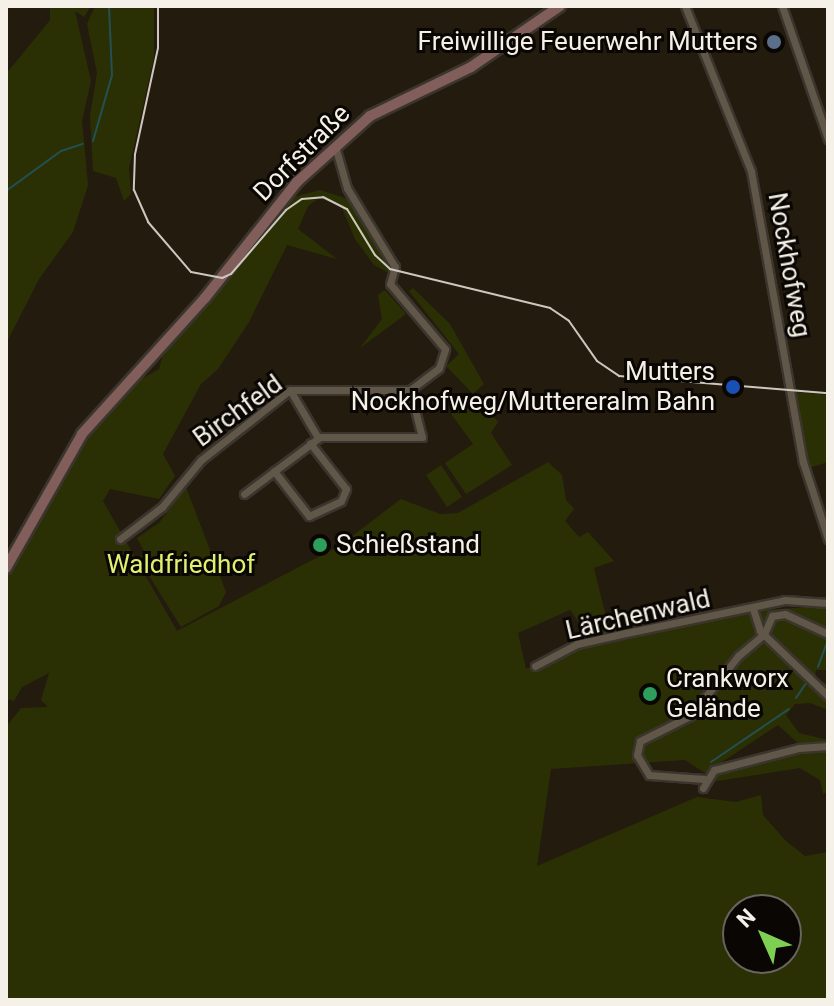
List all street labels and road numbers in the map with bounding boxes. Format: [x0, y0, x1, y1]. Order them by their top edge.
street label: Dorfstraße [247, 98, 357, 208]
street label: Nockhofweg [761, 190, 817, 340]
street label: Birchfeld [187, 368, 289, 454]
street label: Lärchenwald [563, 583, 713, 647]

